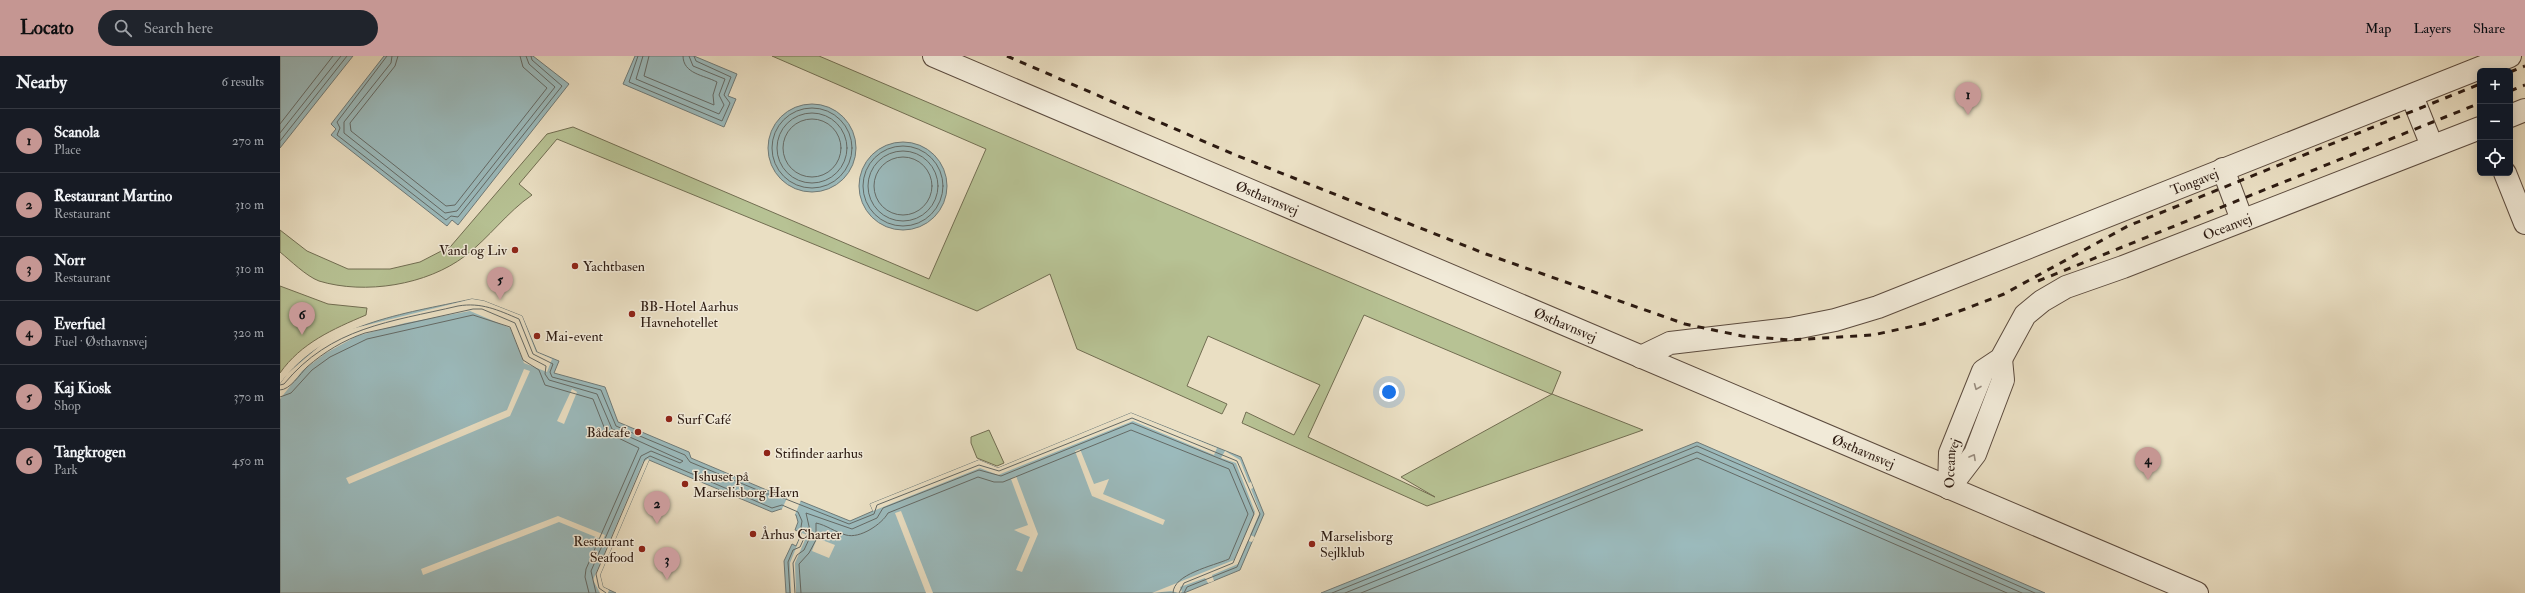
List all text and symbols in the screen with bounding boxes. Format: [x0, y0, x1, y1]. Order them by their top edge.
search box [98, 10, 378, 46]
text: Locato [20, 16, 74, 40]
icon: search [112, 17, 134, 39]
text: Search here [144, 19, 213, 38]
text: Map [2365, 20, 2391, 37]
text: Layers [2413, 20, 2451, 37]
text: Share [2473, 20, 2505, 37]
map controls [2477, 68, 2513, 176]
button: + [2477, 68, 2513, 104]
text: Nearby [16, 72, 67, 93]
text: 6 results [221, 74, 264, 90]
pin: 1 [1955, 82, 1981, 115]
button: − [2477, 104, 2513, 140]
text: Scanola [54, 123, 99, 142]
text: 1 [27, 133, 31, 149]
text: 270 m [232, 133, 264, 149]
button: locate [2477, 140, 2513, 176]
text: Place [54, 142, 81, 158]
street label: Tongavej [2168, 165, 2221, 199]
street label: Østhavnsvej [1233, 177, 1301, 219]
text: Restaurant Martino [54, 187, 172, 206]
text: 2 [26, 197, 32, 213]
text: 310 m [235, 197, 264, 213]
text: Restaurant [54, 206, 110, 222]
street label: Oceanvej [2200, 210, 2254, 244]
place label: Vand og Liv [439, 242, 508, 259]
marker: Vand og Liv [510, 245, 520, 255]
text: Norr [54, 251, 85, 270]
place label: Yachtbasen [583, 258, 645, 275]
text: 3 [27, 261, 32, 277]
text: 310 m [235, 261, 264, 277]
marker: Yachtbasen [570, 261, 580, 271]
pin: 5 [487, 267, 513, 300]
text: Restaurant [54, 270, 110, 286]
place label: BB-Hotel Aarhus Havnehotellet [640, 298, 738, 331]
pin: 6 [289, 302, 315, 335]
street label: Østhavnsvej [1531, 304, 1599, 346]
marker: BB-Hotel Aarhus Havnehotellet [627, 309, 637, 319]
text: Everfuel [54, 315, 105, 334]
text: 4 [25, 325, 33, 341]
text: 320 m [233, 325, 264, 341]
place label: Mai-event [545, 328, 604, 345]
marker: Mai-event [532, 331, 542, 341]
text: Fuel · Østhavnsvej [54, 334, 147, 350]
text: Kaj Kiosk [54, 379, 111, 398]
your location [1379, 382, 1399, 402]
one-way arrow [1973, 384, 1981, 391]
text: 5 [26, 389, 32, 405]
text: 370 m [234, 389, 264, 405]
text: Shop [54, 398, 81, 414]
place label: Surf Café [677, 411, 731, 428]
marker: Surf Café [664, 414, 674, 424]
place label: Bådcafe [586, 424, 630, 441]
marker: Bådcafe [633, 427, 643, 437]
street label: Østhavnsvej [1829, 431, 1897, 473]
street label: Oceanvej [1941, 436, 1964, 489]
text: Tangkrogen [54, 443, 126, 462]
place label: Stifinder aarhus [775, 445, 863, 462]
pin: 4 [2135, 447, 2161, 480]
marker: Stifinder aarhus [762, 448, 772, 458]
text: 6 [26, 453, 32, 469]
text: 450 m [232, 453, 264, 469]
one-way arrow [1968, 454, 1976, 461]
text: Park [54, 462, 78, 478]
place label: Ishuset på Marselisborg Havn [693, 468, 799, 501]
marker: Ishuset på Marselisborg Havn [680, 479, 690, 489]
pin: 2 [644, 491, 670, 524]
place label: Århus Charter [760, 526, 842, 543]
place label: Marselisborg Sejlklub [1320, 528, 1394, 561]
marker: Århus Charter [748, 529, 758, 539]
place label: Restaurant Seafood [573, 533, 634, 566]
marker: Marselisborg Sejlklub [1307, 539, 1317, 549]
marker: Restaurant Seafood [637, 544, 647, 554]
pin: 3 [654, 547, 680, 580]

